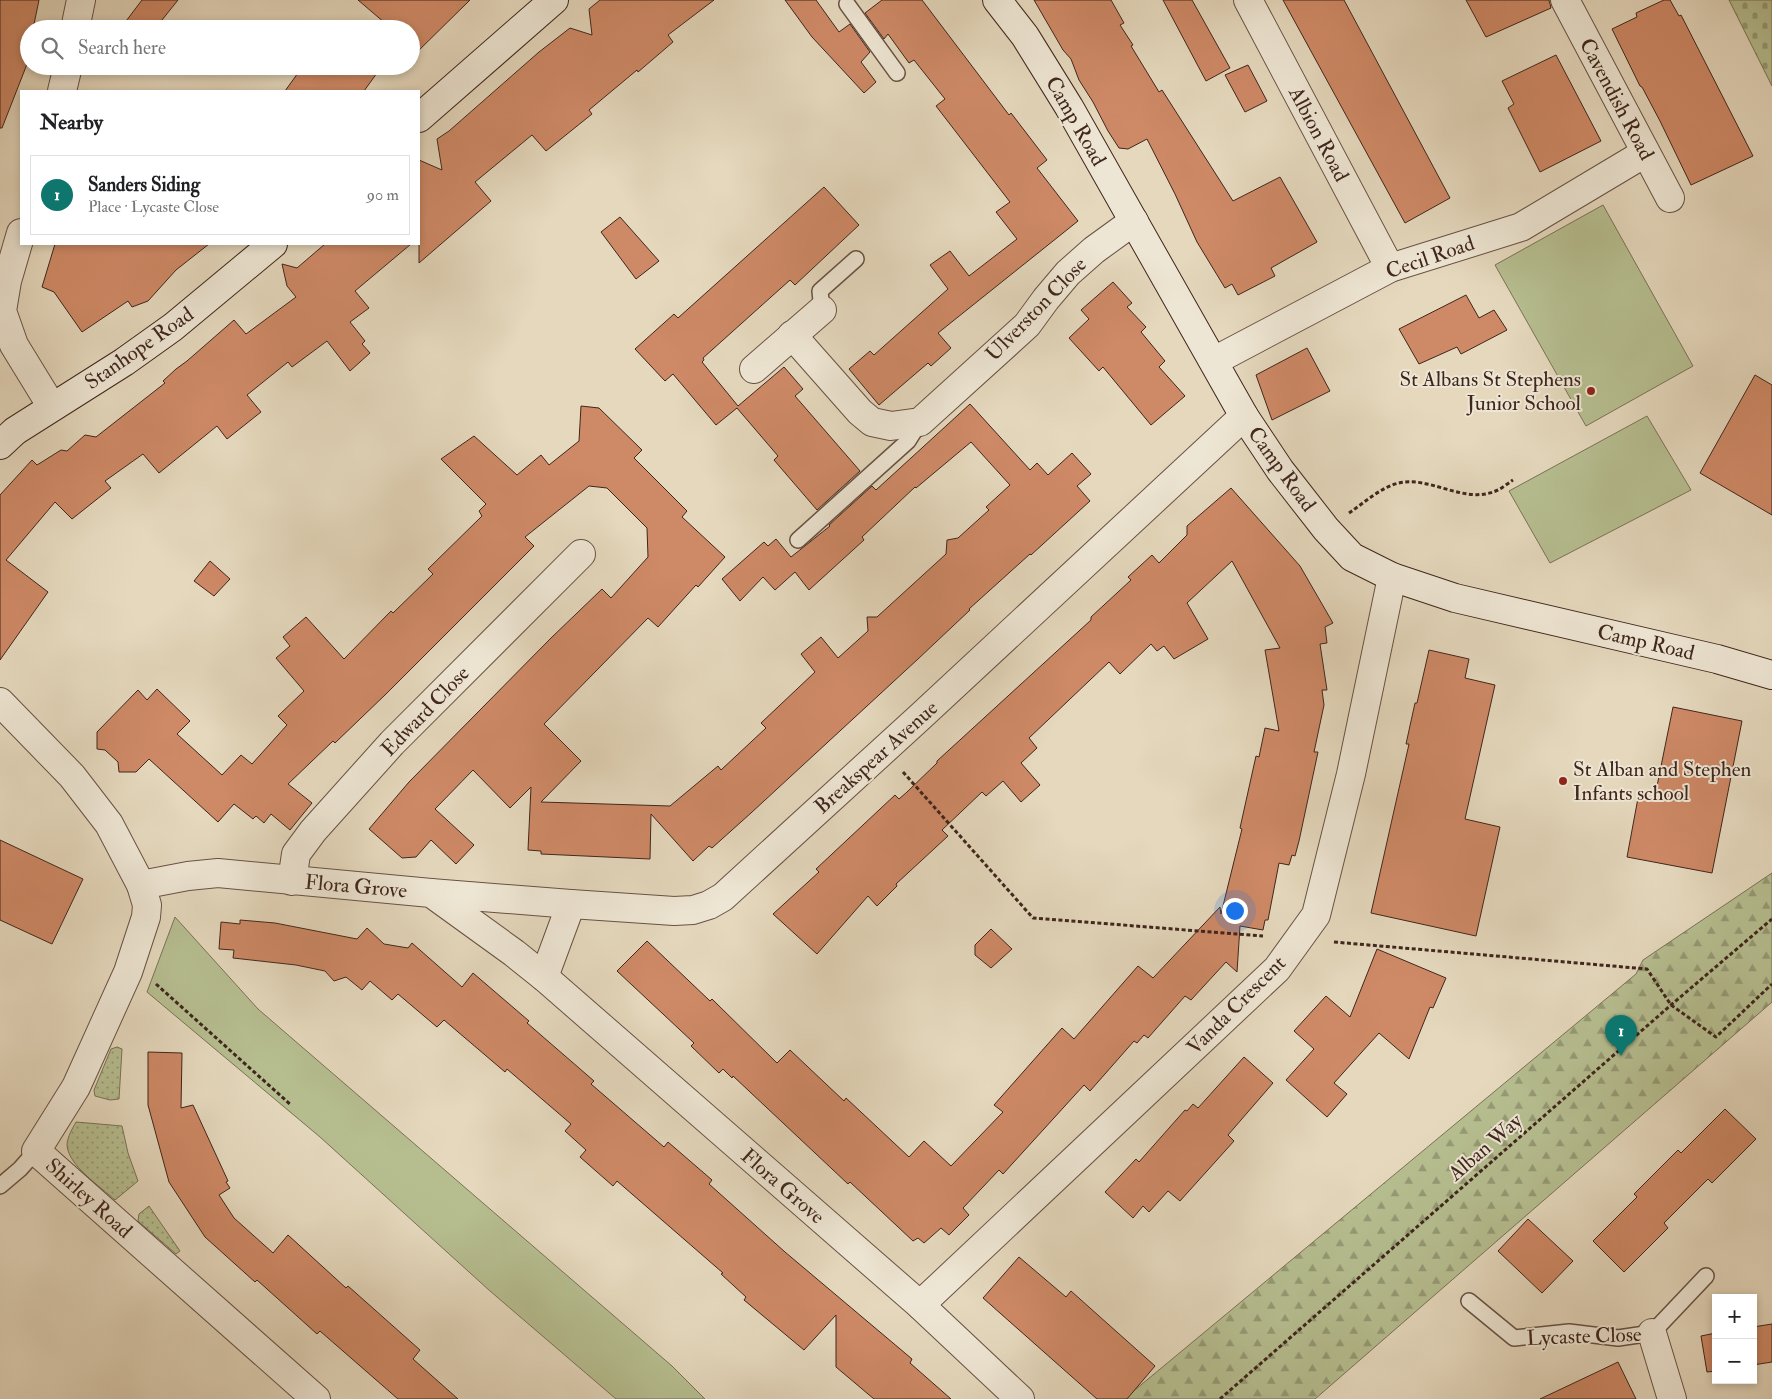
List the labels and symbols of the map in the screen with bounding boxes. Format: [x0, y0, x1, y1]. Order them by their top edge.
street label: Cavendish Road [1573, 34, 1660, 165]
street label: Camp Road [1039, 72, 1112, 171]
street label: Albion Road [1282, 81, 1355, 187]
street label: Cecil Road [1382, 230, 1479, 285]
street label: Ulverston Close [980, 251, 1093, 367]
street label: Stanhope Road [80, 301, 199, 396]
place label: St Albans St Stephens Junior School [1400, 366, 1582, 417]
marker: St Albans St Stephens Junior School [1585, 385, 1597, 397]
street label: Camp Road [1242, 421, 1322, 518]
street label: Camp Road [1595, 618, 1698, 667]
street label: Edward Close [375, 660, 476, 762]
street label: Breakspear Avenue [809, 695, 944, 820]
place label: St Alban and Stephen Infants school [1573, 756, 1751, 807]
marker: St Alban and Stephen Infants school [1557, 775, 1569, 787]
street label: Flora Grove [304, 869, 408, 904]
your location [1222, 898, 1248, 924]
street label: Vanda Crescent [1181, 950, 1292, 1061]
pin: 1 [1605, 1015, 1637, 1056]
street label: Alban Way [1442, 1107, 1529, 1188]
street label: Flora Grove [735, 1143, 830, 1230]
street label: Shirley Road [40, 1152, 138, 1245]
street label: Lycaste Close [1526, 1321, 1642, 1352]

